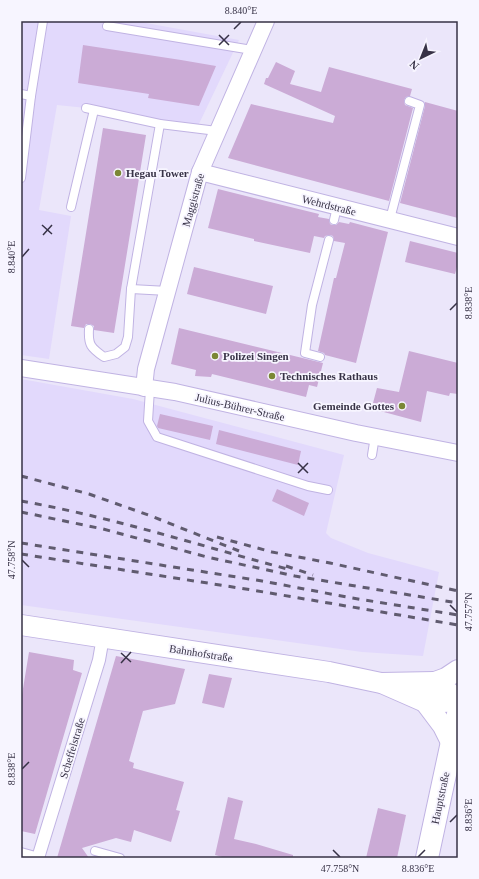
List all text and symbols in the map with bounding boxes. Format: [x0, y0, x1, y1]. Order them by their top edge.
text: 8.840°E [225, 5, 257, 16]
north arrow [401, 38, 441, 78]
text: N [407, 58, 421, 72]
place label: Hegau Tower [126, 167, 189, 179]
marker: Hegau Tower [113, 168, 123, 178]
street label: Maggistraße [180, 172, 206, 228]
street label: Wehrdstraße [301, 192, 357, 218]
text: 8.840°E [6, 241, 17, 273]
text: 8.838°E [463, 287, 474, 319]
place label: Polizei Singen [223, 350, 289, 362]
marker: Polizei Singen [210, 351, 220, 361]
place label: Technisches Rathaus [280, 370, 378, 382]
marker: Technisches Rathaus [267, 371, 277, 381]
street label: Julius-Bührer-Straße [194, 391, 286, 423]
place label: Gemeinde Gottes [313, 400, 395, 412]
marker: Gemeinde Gottes [397, 401, 407, 411]
text: 47.758°N [6, 541, 17, 579]
text: 47.757°N [463, 593, 474, 631]
street label: Bahnhofstraße [168, 642, 234, 664]
street label: Scheffelstraße [57, 716, 87, 780]
text: 8.838°E [6, 753, 17, 785]
street label: Hauptstraße [429, 771, 451, 825]
text: 8.836°E [463, 799, 474, 831]
text: 47.758°N [321, 863, 359, 874]
text: 8.836°E [402, 863, 434, 874]

